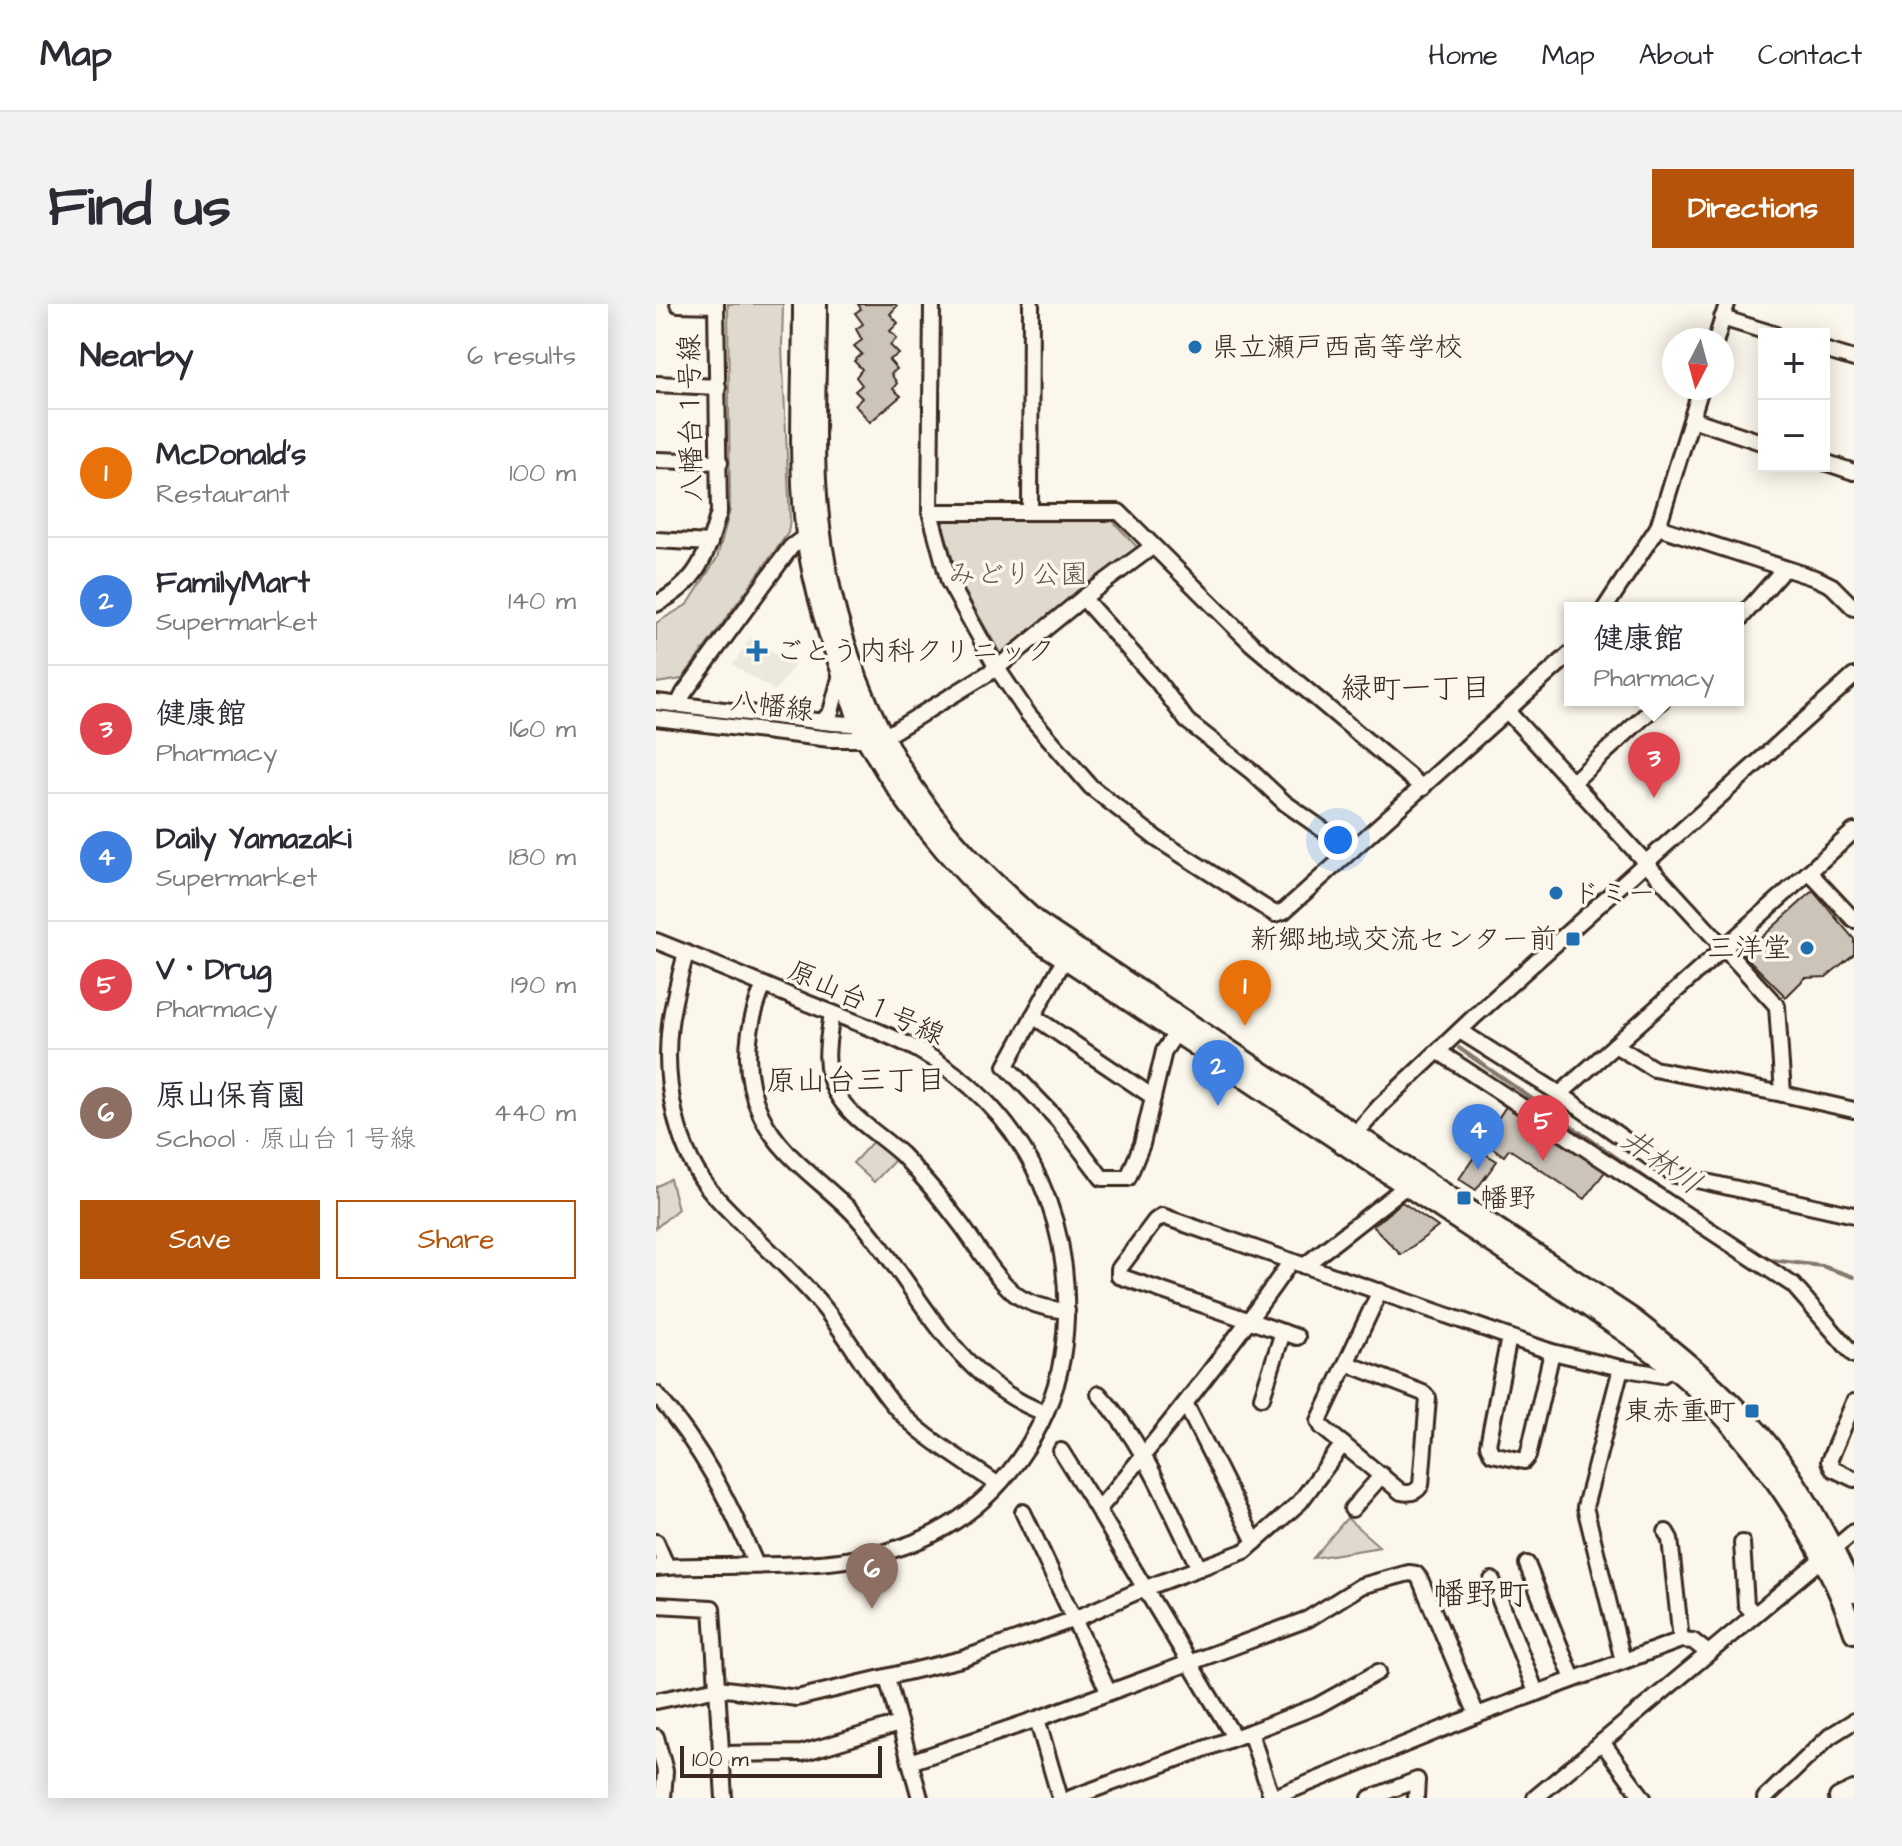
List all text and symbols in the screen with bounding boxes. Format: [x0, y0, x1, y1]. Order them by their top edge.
text: Map [40, 29, 112, 81]
text: Home [1428, 36, 1498, 75]
text: Map [1542, 36, 1595, 75]
text: About [1639, 36, 1714, 75]
text: Contact [1758, 36, 1862, 75]
text: Find us [48, 169, 231, 247]
button: Directions [1652, 169, 1854, 248]
place label: 県立瀬戸西高等学校 [1211, 328, 1463, 367]
north arrow [1662, 328, 1734, 400]
map controls [1758, 328, 1830, 472]
button: + [1758, 328, 1830, 400]
text: Nearby [80, 332, 194, 380]
street label: 八幡台１号線 [670, 334, 712, 502]
text: 6 results [467, 338, 576, 374]
marker: 県立瀬戸西高等学校 [1186, 338, 1204, 356]
button: − [1758, 400, 1830, 472]
text: McDonald's [156, 434, 306, 476]
text: 1 [104, 455, 108, 491]
text: 100 m [509, 455, 576, 491]
text: Restaurant [156, 476, 290, 512]
park label: みどり公園 [948, 555, 1088, 594]
text: FamilyMart [156, 562, 310, 604]
text: 2 [99, 583, 113, 619]
text: 140 m [508, 583, 576, 619]
popup [1564, 602, 1744, 706]
text: Supermarket [156, 604, 317, 640]
text: 健康館 [1593, 618, 1683, 660]
place label: ごとう内科クリニック [775, 632, 1055, 671]
marker: ごとう内科クリニック [746, 640, 768, 662]
text: Pharmacy [1593, 660, 1715, 696]
district label: 緑町一丁目 [1341, 668, 1491, 710]
street label: 八幡線 [728, 682, 816, 730]
text: 健康館 [156, 693, 246, 735]
text: 3 [99, 711, 113, 747]
text: 160 m [509, 711, 576, 747]
pin: 3 [1628, 732, 1680, 798]
text: Pharmacy [156, 735, 277, 771]
text: Daily Yamazaki [156, 818, 351, 860]
your location [1318, 820, 1358, 860]
text: 4 [97, 839, 115, 875]
text: 180 m [509, 839, 576, 875]
text: Supermarket [156, 860, 317, 896]
place label: ドミー [1572, 874, 1655, 913]
marker: ドミー [1547, 884, 1565, 902]
place label: 新郷地域交流センター前 [1250, 920, 1557, 959]
place label: 三洋堂 [1707, 929, 1791, 968]
marker: 新郷地域交流センター前 [1564, 930, 1582, 948]
marker: 三洋堂 [1798, 939, 1816, 957]
text: V・Drug [156, 949, 272, 991]
street label: 原山台１号線 [781, 951, 951, 1055]
pin: 1 [1219, 960, 1271, 1026]
text: 5 [97, 967, 115, 1003]
text: 190 m [511, 967, 576, 1003]
text: Pharmacy [156, 991, 277, 1027]
pin: 2 [1192, 1040, 1244, 1106]
district label: 原山台三丁目 [766, 1060, 946, 1102]
text: 原山保育園 [156, 1075, 306, 1117]
text: 6 [98, 1095, 114, 1131]
text: 440 m [494, 1095, 576, 1131]
pin: 5 [1517, 1095, 1569, 1161]
pin: 4 [1452, 1104, 1504, 1170]
water label: 井林川 [1612, 1119, 1710, 1205]
text: School · 原山台１号線 [156, 1121, 416, 1157]
place label: 幡野 [1480, 1179, 1536, 1218]
marker: 幡野 [1455, 1189, 1473, 1207]
button: Save [80, 1200, 320, 1279]
button: Share [336, 1200, 576, 1279]
place label: 東赤重町 [1624, 1392, 1736, 1431]
marker: 東赤重町 [1743, 1402, 1761, 1420]
pin: 6 [846, 1543, 898, 1609]
district label: 幡野町 [1433, 1572, 1529, 1617]
scale bar [680, 1742, 882, 1778]
text: 100 m [692, 1744, 749, 1775]

